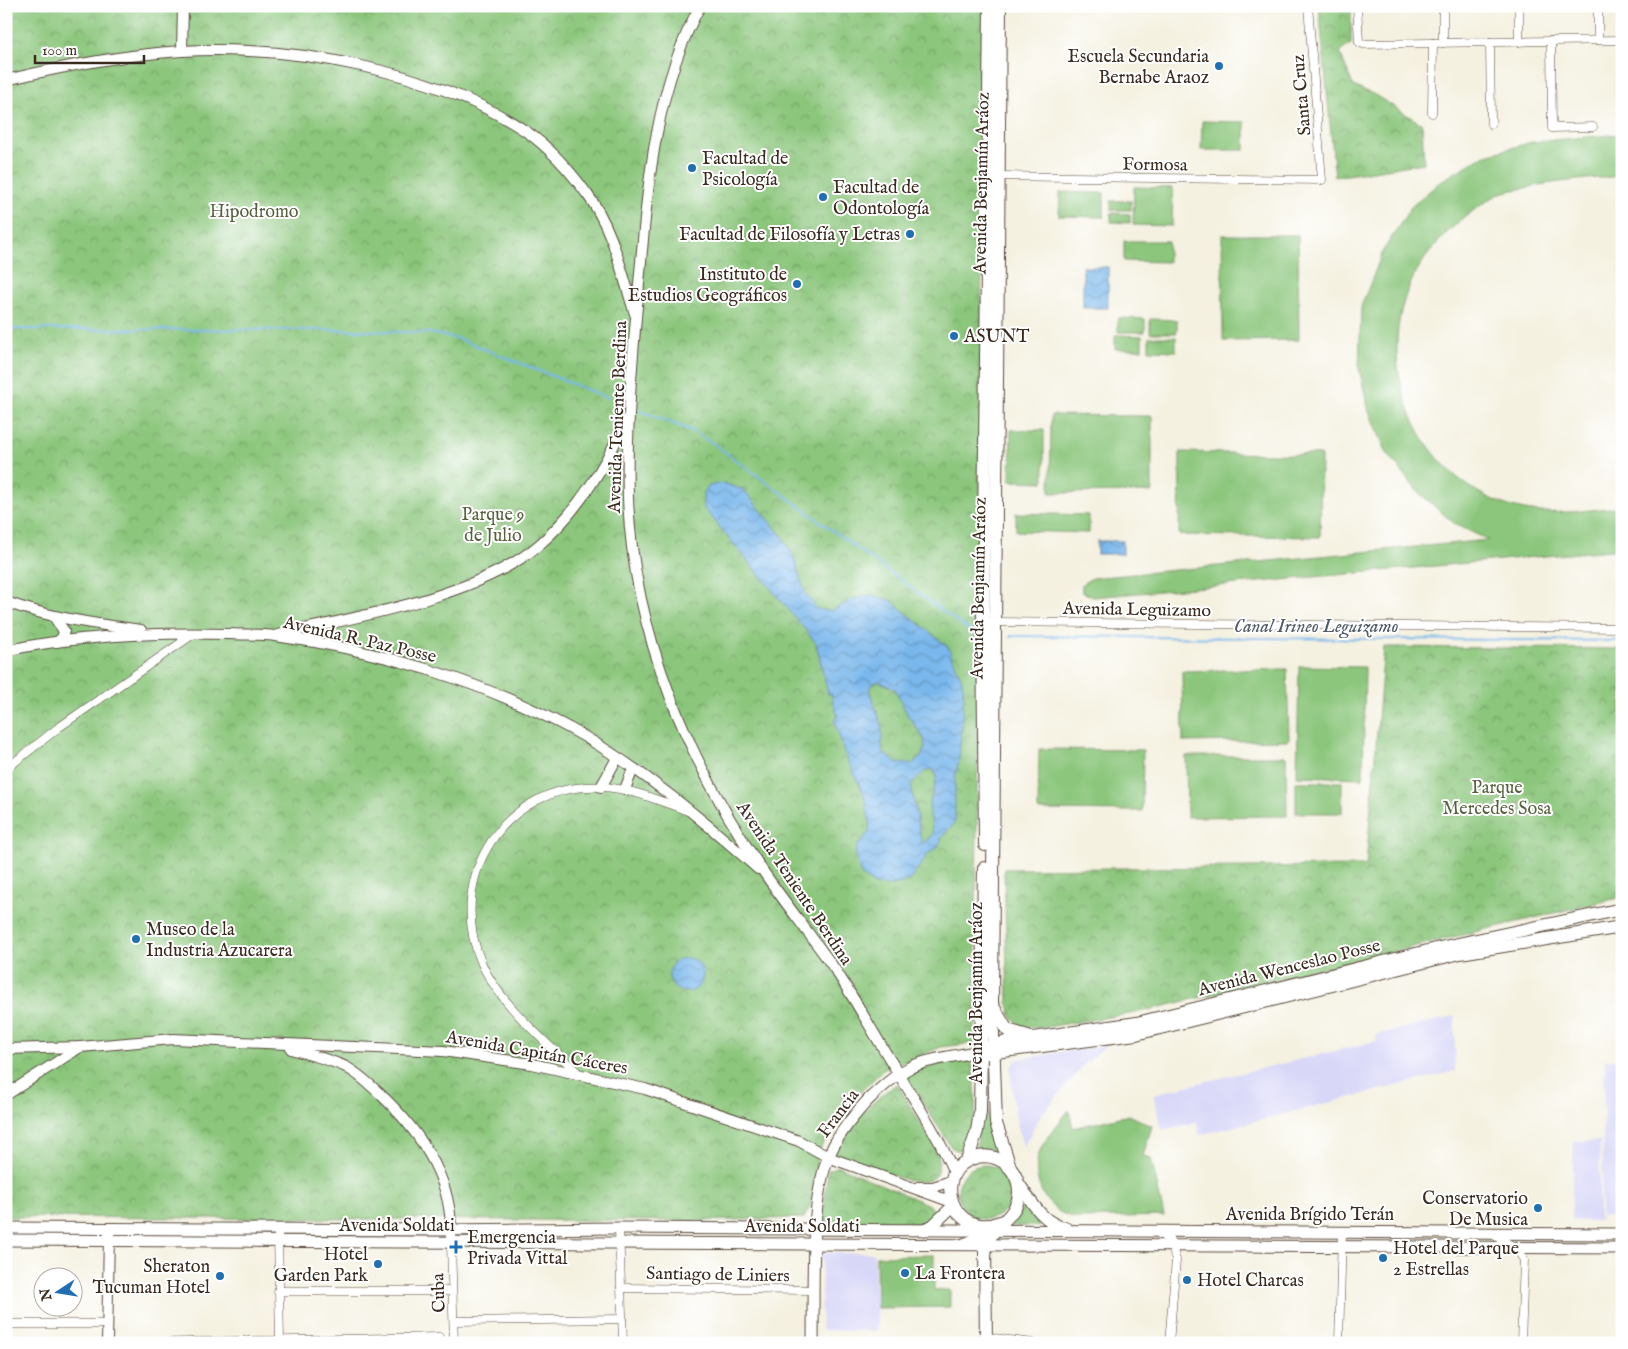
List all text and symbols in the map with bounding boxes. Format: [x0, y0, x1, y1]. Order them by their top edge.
scale bar [35, 32, 144, 64]
text: 100 m [42, 41, 78, 60]
place label: Escuela Secundaria Bernabe Araoz [1068, 46, 1209, 90]
street label: Santa Cruz [1287, 53, 1318, 136]
marker: Escuela Secundaria Bernabe Araoz [1213, 60, 1225, 72]
street label: Avenida Benjamín Aráoz [969, 92, 996, 275]
place label: Facultad de Psicología [702, 148, 788, 192]
street label: Formosa [1122, 153, 1188, 178]
marker: Facultad de Psicología [686, 162, 698, 174]
place label: Facultad de Odontología [833, 177, 930, 221]
marker: Facultad de Odontología [817, 191, 829, 203]
park label: Hipodromo [209, 201, 299, 224]
place label: Facultad de Filosofía y Letras [679, 224, 900, 247]
marker: Facultad de Filosofía y Letras [904, 228, 916, 240]
place label: Instituto de Estudios Geográficos [628, 264, 787, 308]
marker: Instituto de Estudios Geográficos [791, 278, 803, 290]
street label: Avenida Teniente Berdina [604, 320, 633, 515]
place label: ASUNT [963, 326, 1029, 349]
marker: ASUNT [948, 330, 960, 342]
street label: Avenida Benjamín Aráoz [966, 497, 993, 680]
park label: Parque 9 de Julio [462, 504, 524, 548]
street label: Avenida Leguizamo [1062, 598, 1212, 623]
street label: Avenida R. Paz Posse [280, 611, 438, 669]
water label: Canal Irineo Leguizamo [1234, 615, 1398, 639]
park label: Parque Mercedes Sosa [1443, 777, 1552, 821]
street label: Avenida Teniente Berdina [730, 797, 857, 970]
street label: Avenida Benjamín Aráoz [966, 902, 989, 1085]
place label: Museo de la Industria Azucarera [146, 919, 293, 963]
marker: Museo de la Industria Azucarera [130, 933, 142, 945]
street label: Avenida Wenceslao Posse [1195, 935, 1383, 1002]
street label: Avenida Capitán Cáceres [443, 1026, 629, 1081]
street label: Francia [813, 1085, 865, 1143]
place label: Conservatorio De Musica [1422, 1188, 1528, 1232]
marker: Conservatorio De Musica [1532, 1202, 1544, 1214]
street label: Avenida Brígido Terán [1225, 1204, 1395, 1227]
street label: Avenida Soldati [338, 1215, 455, 1238]
street label: Avenida Soldati [743, 1216, 860, 1239]
place label: Emergencia Privada Vittal [467, 1227, 567, 1271]
place label: Hotel del Parque 2 Estrellas [1393, 1238, 1519, 1282]
marker: Emergencia Privada Vittal [449, 1240, 463, 1254]
place label: Hotel Garden Park [274, 1244, 368, 1288]
marker: Hotel del Parque 2 Estrellas [1377, 1252, 1389, 1264]
place label: Sheraton Tucuman Hotel [93, 1256, 210, 1300]
marker: Hotel Garden Park [372, 1258, 384, 1270]
street label: Santiago de Liniers [646, 1263, 790, 1288]
place label: La Frontera [915, 1263, 1006, 1286]
north arrow [32, 1266, 82, 1316]
marker: La Frontera [899, 1267, 911, 1279]
marker: Sheraton Tucuman Hotel [214, 1270, 226, 1282]
place label: Hotel Charcas [1197, 1270, 1304, 1293]
street label: Cuba [427, 1273, 452, 1313]
marker: Hotel Charcas [1181, 1274, 1193, 1286]
text: N [36, 1287, 57, 1303]

